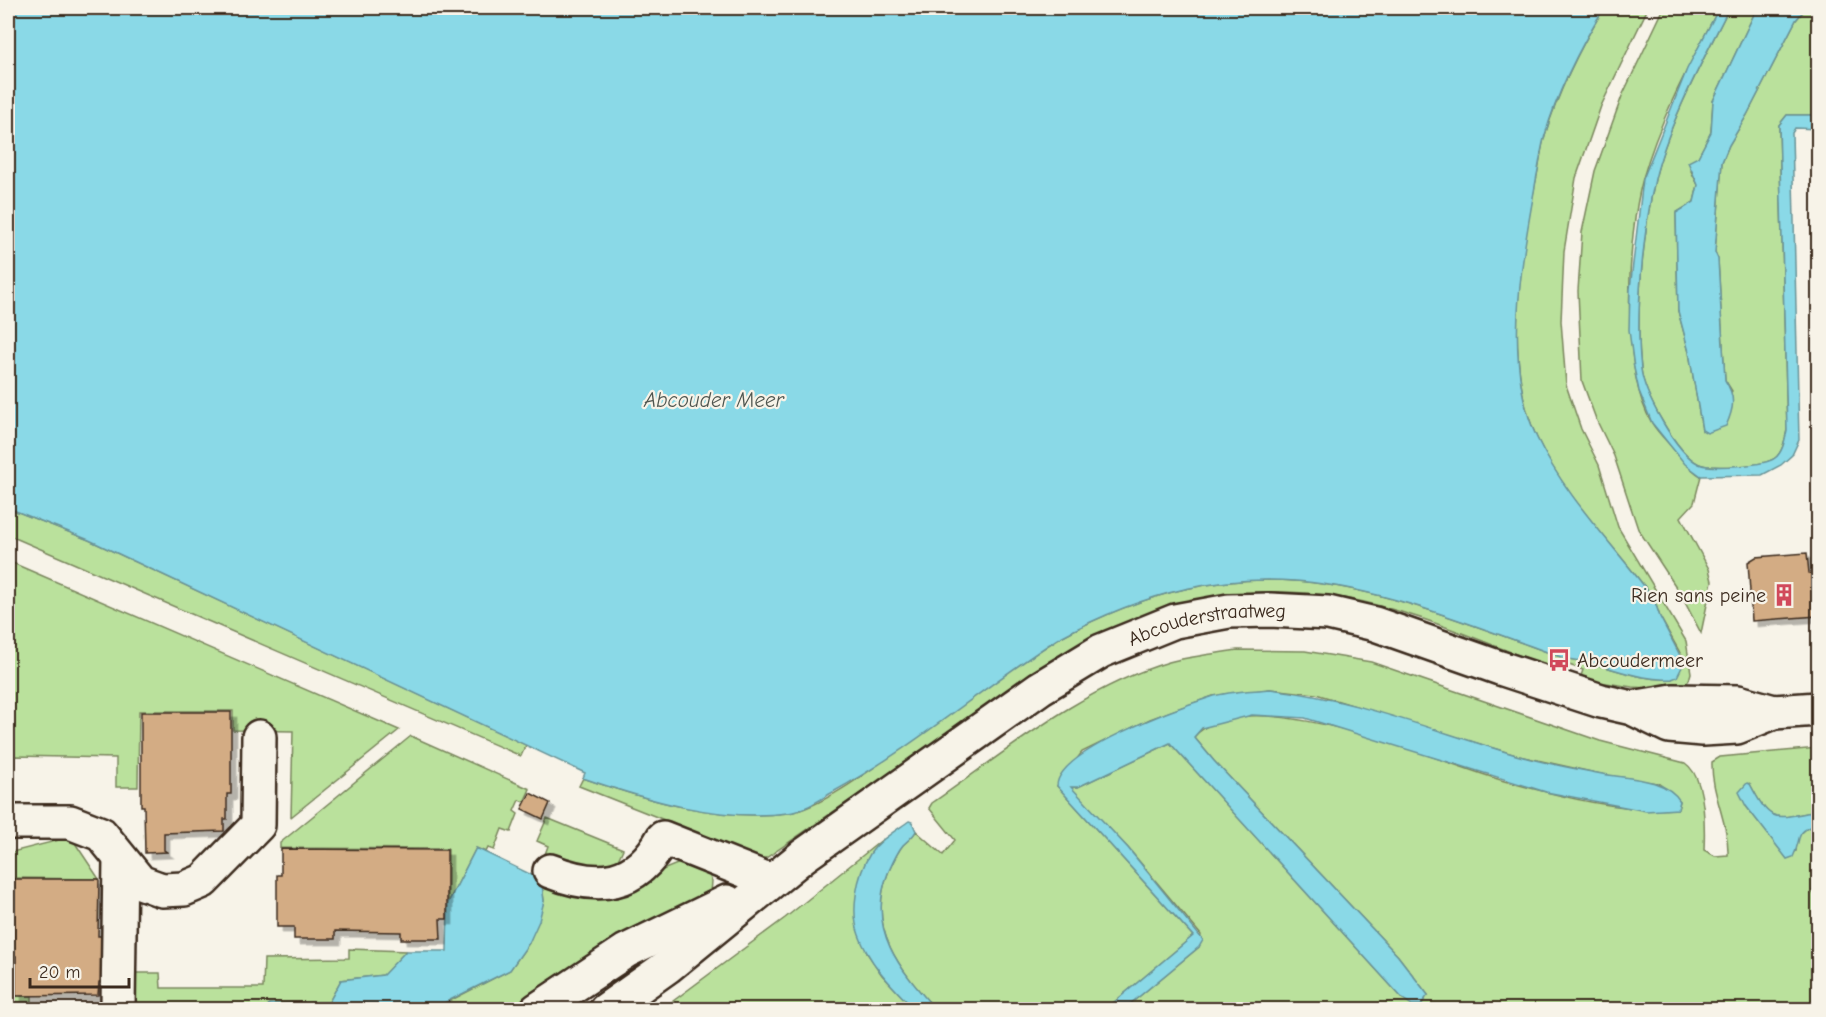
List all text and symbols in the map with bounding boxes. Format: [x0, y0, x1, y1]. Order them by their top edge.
water label: Abcouder Meer [643, 388, 786, 412]
building icon: Rien sans peine [1771, 582, 1797, 608]
place label: Rien sans peine [1631, 584, 1766, 607]
street label: Abcouderstraatweg [1125, 598, 1287, 650]
bus stop icon: Abcoudermeer [1546, 647, 1572, 673]
place label: Abcoudermeer [1577, 649, 1703, 672]
scale bar [30, 951, 129, 989]
text: 20 m [39, 962, 80, 983]

